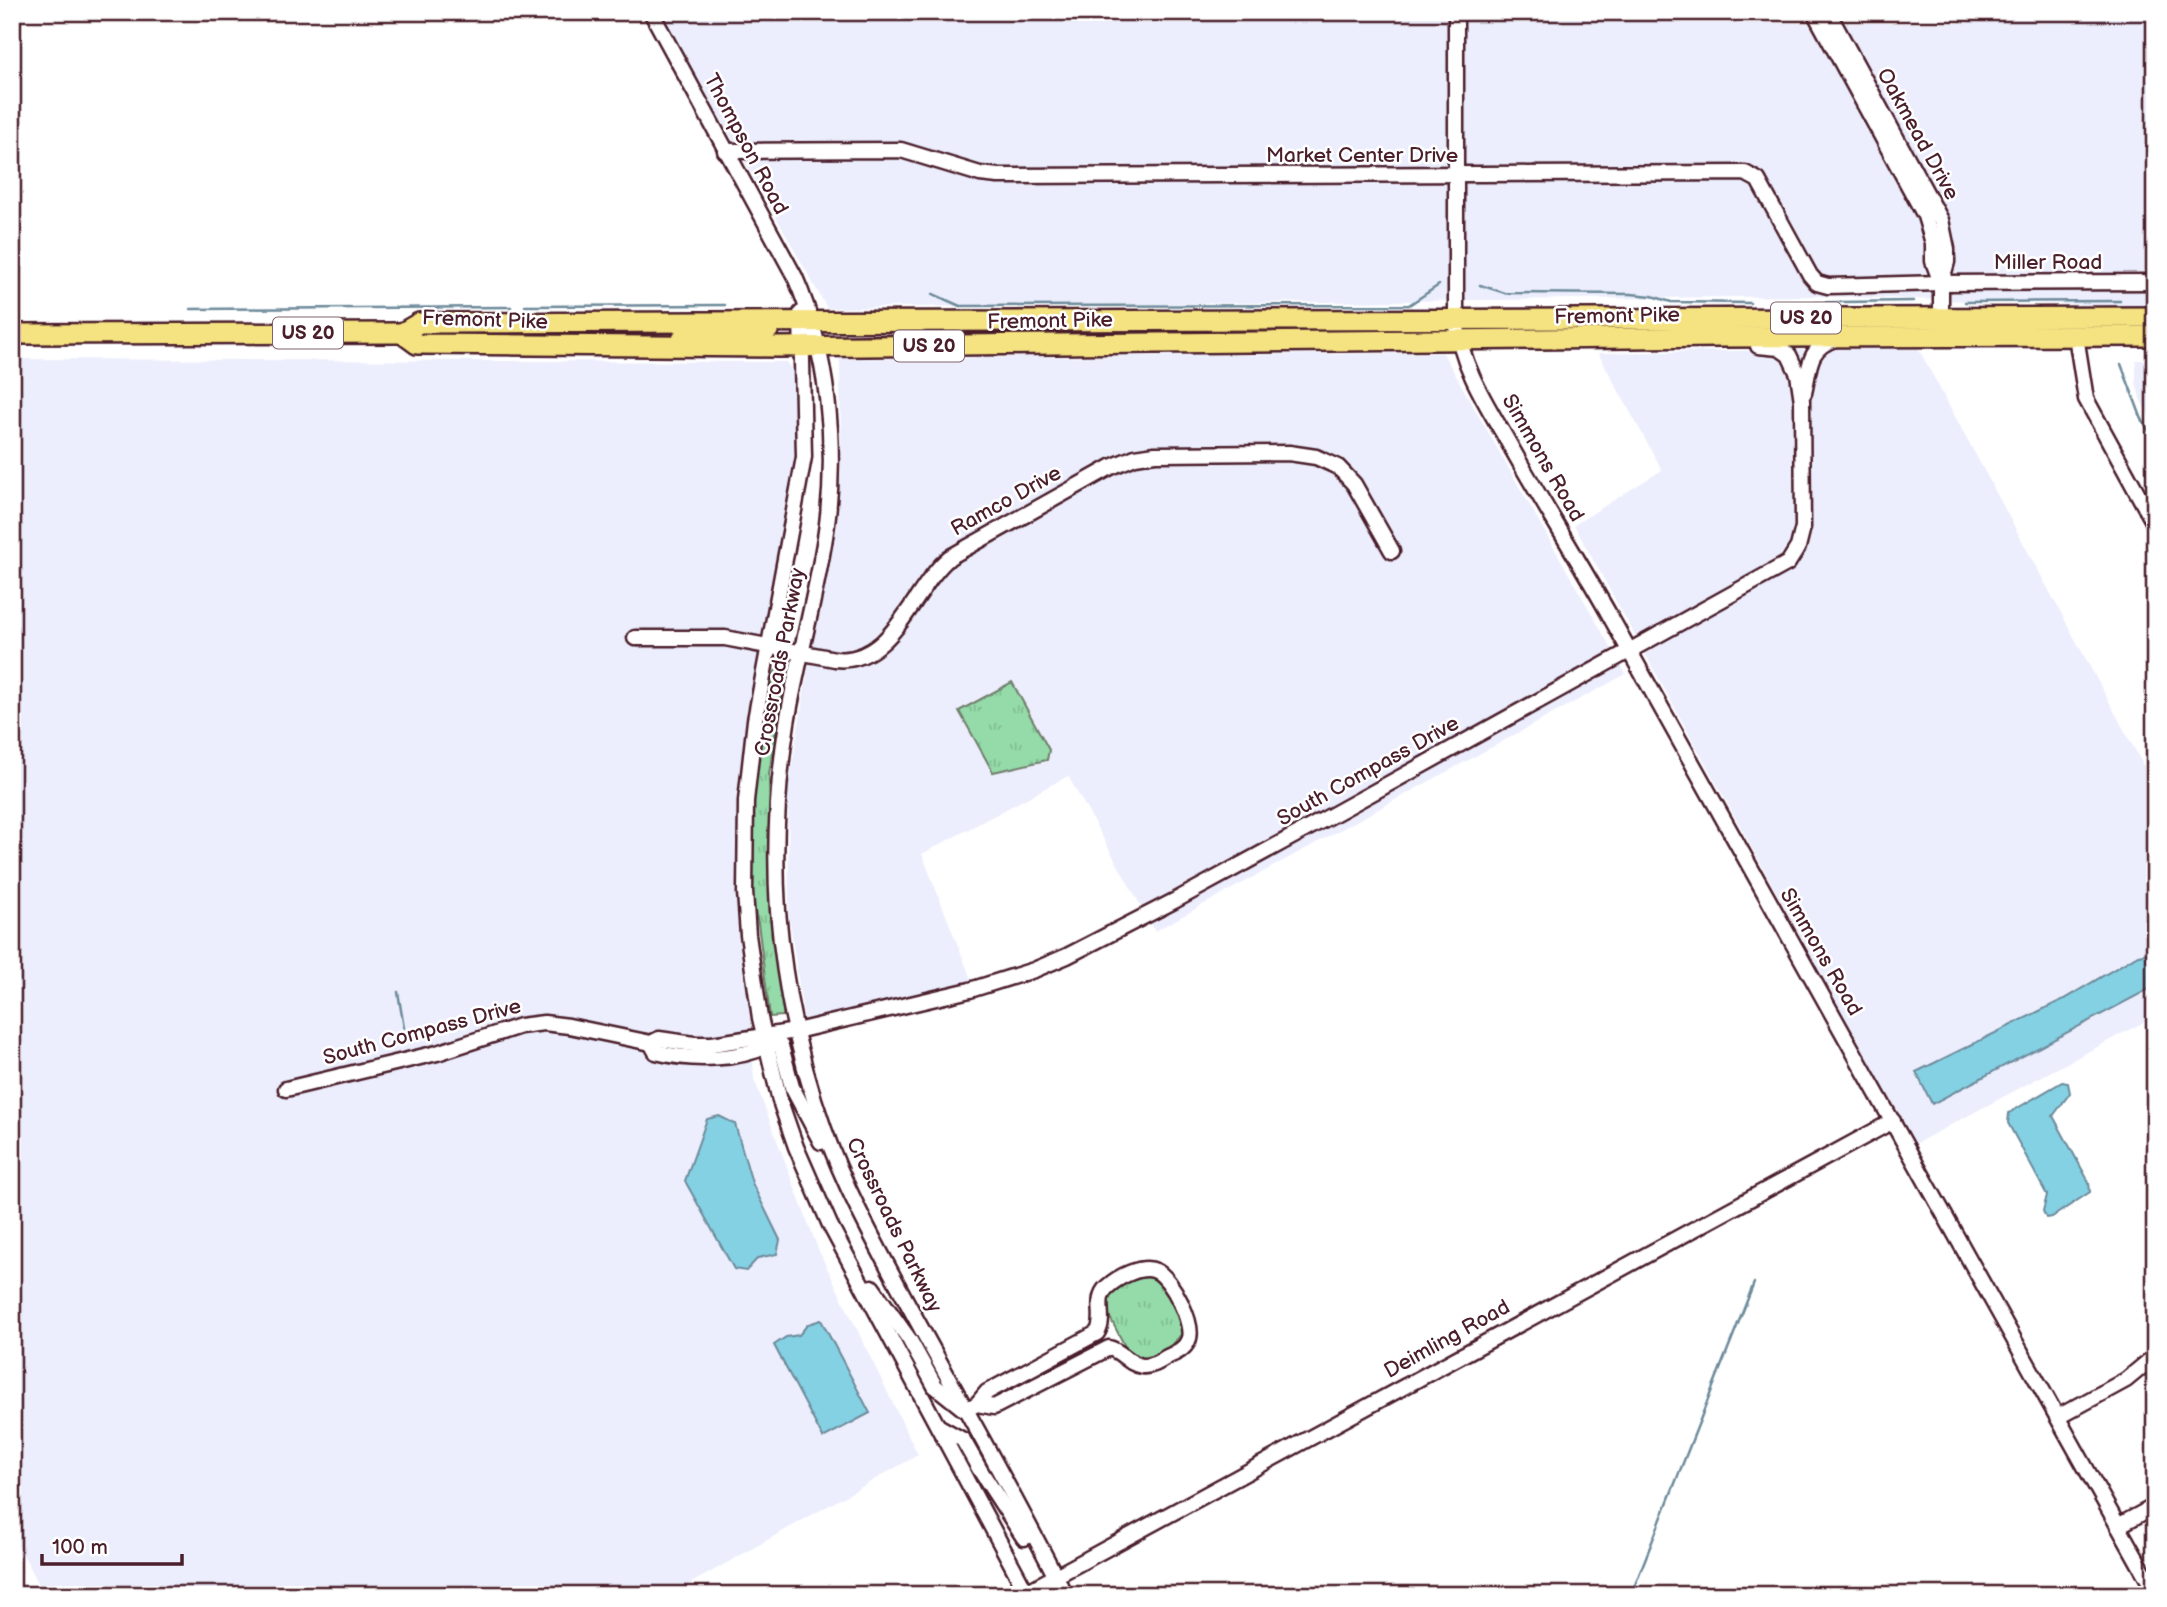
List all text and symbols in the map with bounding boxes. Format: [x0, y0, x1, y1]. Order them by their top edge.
street label: Oakmead Drive [1872, 64, 1964, 204]
street label: Thompson Road [698, 69, 794, 219]
street label: Market Center Drive [1266, 143, 1458, 168]
street label: Miller Road [1994, 250, 2102, 275]
street label: Fremont Pike [1554, 302, 1680, 330]
road number: US 20 [1771, 302, 1841, 334]
street label: Fremont Pike [422, 305, 548, 335]
street label: Fremont Pike [987, 307, 1113, 335]
road number: US 20 [273, 318, 343, 348]
road number: US 20 [894, 330, 964, 362]
street label: Simmons Road [1496, 390, 1590, 526]
street label: Ramco Drive [946, 460, 1066, 542]
street label: Crossroads Parkway [749, 565, 811, 758]
street label: South Compass Drive [1273, 711, 1463, 831]
street label: Simmons Road [1774, 884, 1868, 1020]
street label: South Compass Drive [320, 994, 524, 1070]
street label: Crossroads Parkway [841, 1134, 947, 1317]
street label: Deimling Road [1380, 1294, 1514, 1384]
scale bar [42, 1523, 182, 1567]
text: 100 m [52, 1535, 108, 1560]

